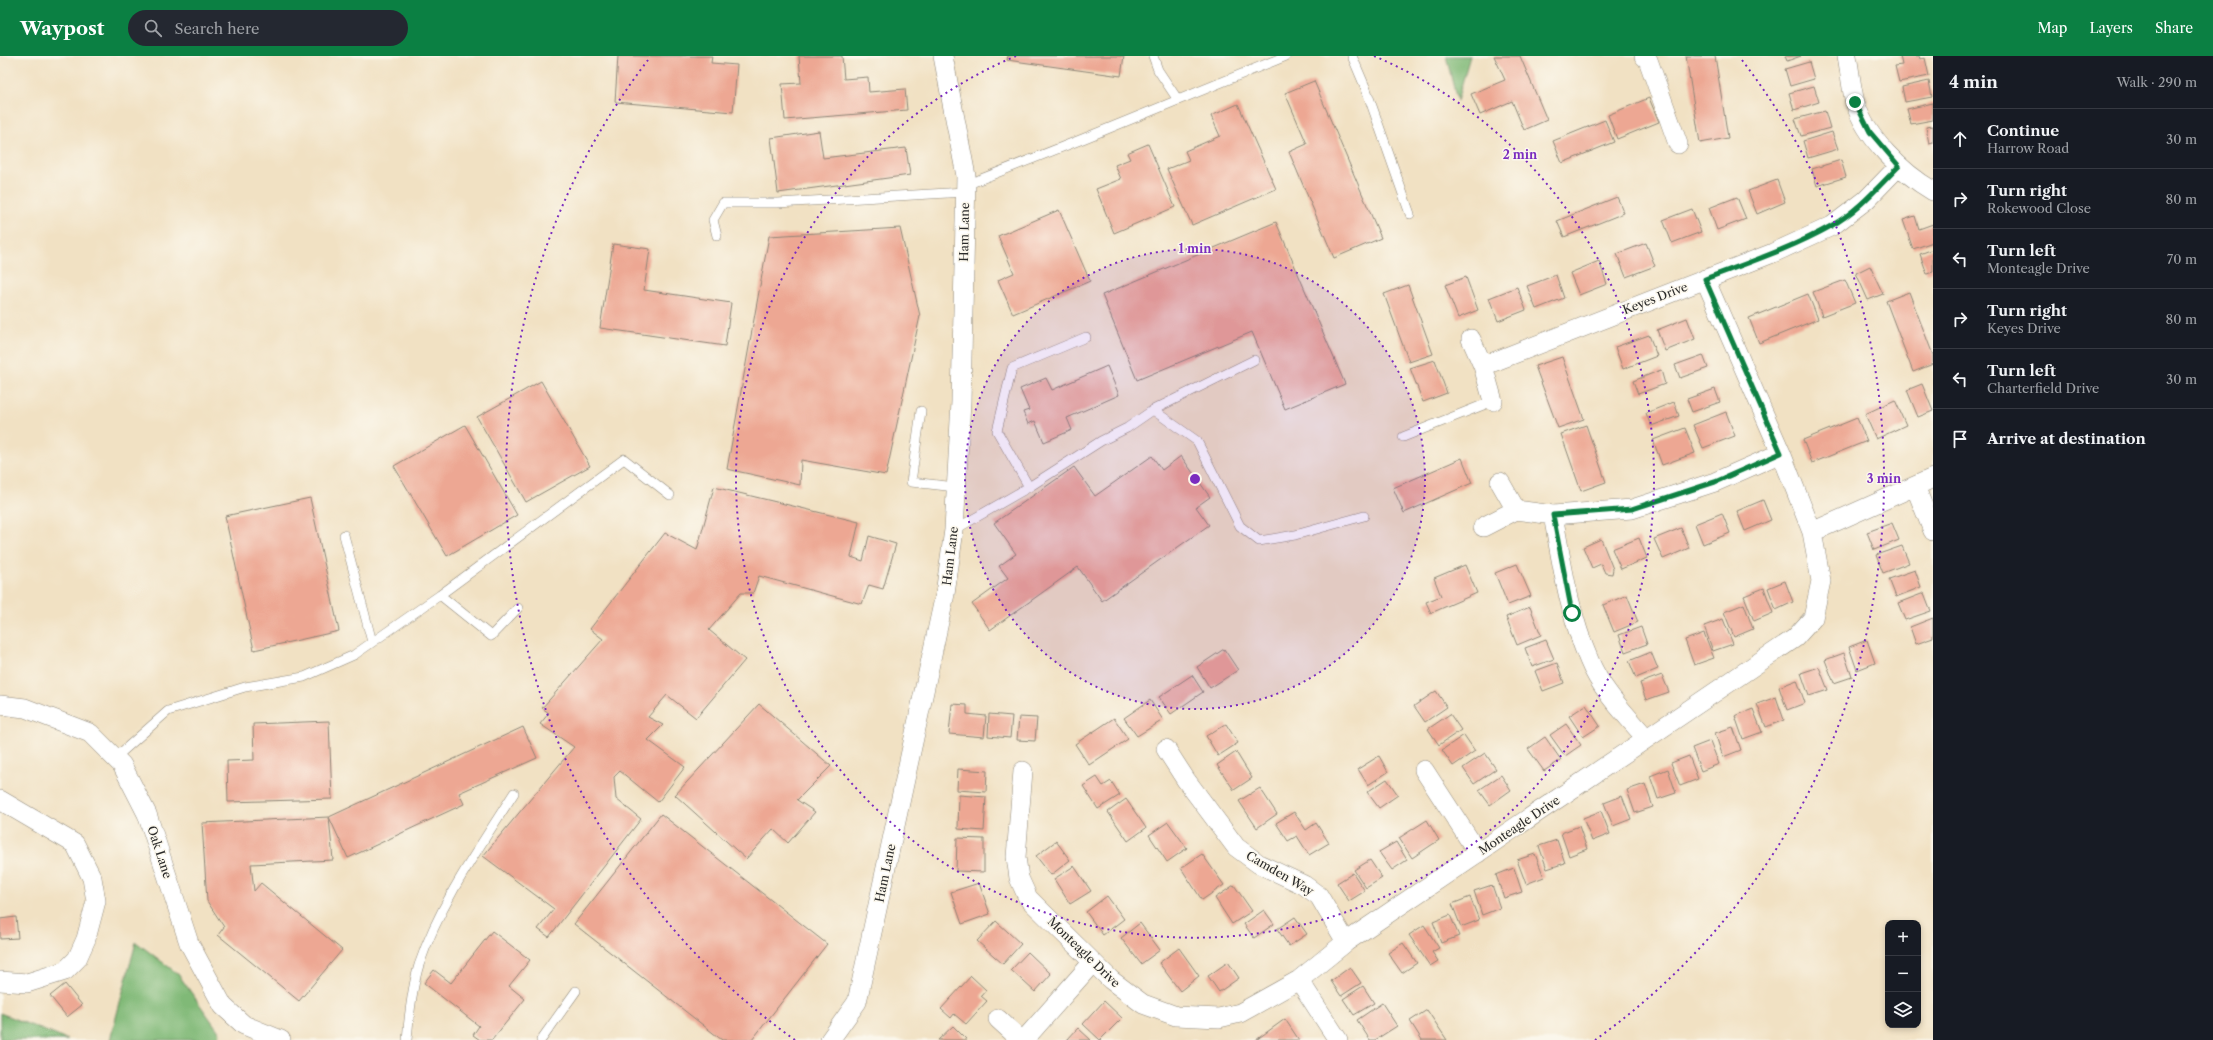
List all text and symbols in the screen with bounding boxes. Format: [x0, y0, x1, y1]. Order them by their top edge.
search box [128, 10, 408, 46]
text: Waypost [20, 17, 104, 40]
icon: search [142, 17, 164, 39]
text: Search here [174, 19, 259, 38]
text: Map [2037, 19, 2067, 37]
text: Layers [2089, 19, 2133, 37]
text: Share [2155, 19, 2193, 37]
text: 4 min [1949, 72, 1998, 92]
text: Walk · 290 m [2116, 74, 2197, 90]
route end [1846, 93, 1864, 111]
text: Continue [1987, 121, 2059, 140]
icon: ahead [1949, 128, 1971, 150]
text: 30 m [2166, 131, 2197, 147]
text: Harrow Road [1987, 140, 2069, 156]
text: 2 min [1503, 147, 1538, 162]
text: Turn right [1987, 181, 2067, 200]
icon: right [1949, 188, 1971, 210]
text: 80 m [2165, 191, 2197, 207]
text: Rokewood Close [1987, 200, 2091, 216]
street label: Ham Lane [956, 202, 972, 262]
text: 1 min [1179, 241, 1212, 256]
text: Turn left [1987, 241, 2056, 260]
icon: left [1949, 248, 1971, 270]
text: 70 m [2167, 251, 2197, 267]
text: Monteagle Drive [1987, 260, 2090, 276]
street label: Keyes Drive [1620, 279, 1690, 317]
text: Turn right [1987, 301, 2067, 320]
icon: right [1949, 308, 1971, 330]
text: 80 m [2165, 311, 2197, 327]
text: Keyes Drive [1987, 320, 2061, 336]
text: Turn left [1987, 361, 2056, 380]
icon: left [1949, 368, 1971, 390]
text: 30 m [2166, 371, 2197, 387]
text: Charterfield Drive [1987, 380, 2099, 396]
icon: arrive [1949, 428, 1971, 450]
text: Arrive at destination [1987, 429, 2146, 448]
text: 3 min [1867, 471, 1902, 486]
centre of rings [1188, 472, 1202, 486]
street label: Ham Lane [939, 525, 961, 586]
route start [1563, 604, 1581, 622]
street label: Monteagle Drive [1475, 792, 1563, 858]
street label: Oak Lane [144, 824, 176, 881]
street label: Ham Lane [871, 842, 899, 904]
street label: Camden Way [1243, 848, 1317, 899]
street label: Monteagle Drive [1045, 914, 1124, 991]
map controls [1885, 920, 1921, 1028]
button: + [1885, 920, 1921, 956]
button: − [1885, 956, 1921, 992]
button: layers [1885, 992, 1921, 1028]

